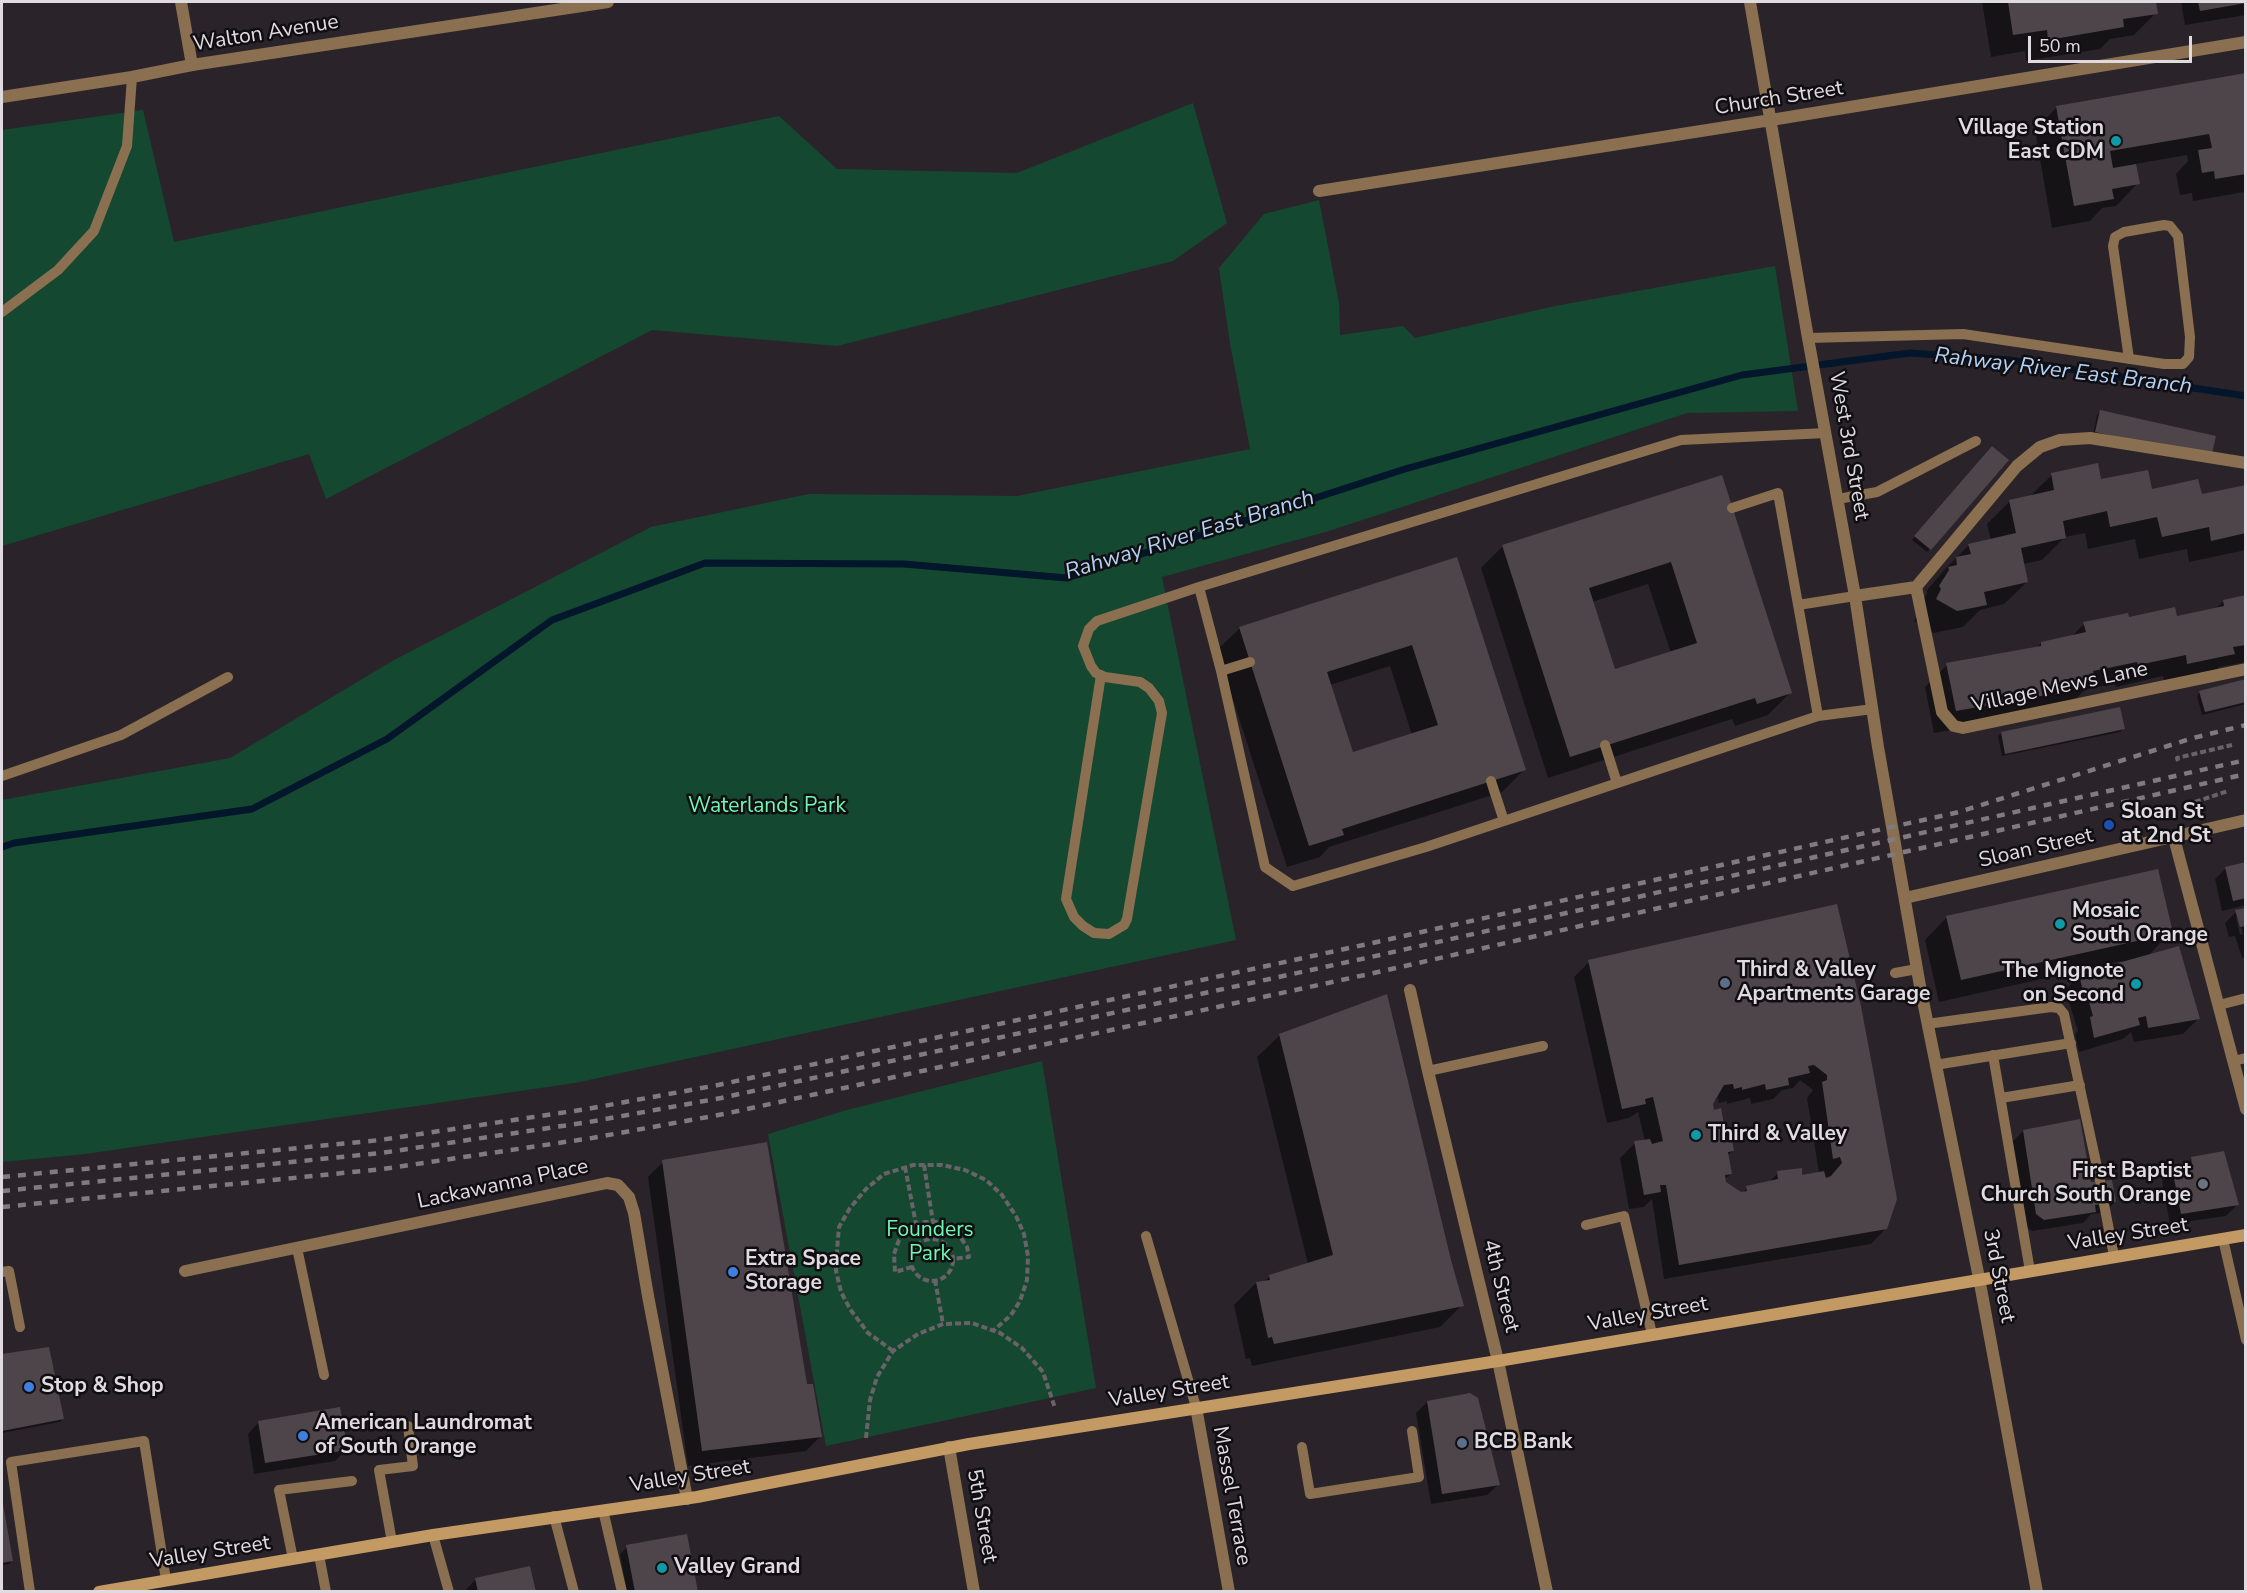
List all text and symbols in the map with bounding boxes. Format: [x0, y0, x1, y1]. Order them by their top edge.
street label: Walton Avenue [192, 10, 340, 58]
scale bar [2031, 24, 2194, 62]
text: 50 m [2039, 34, 2081, 58]
street label: Church Street [1713, 76, 1845, 122]
place label: Village Station East CDM [1959, 116, 2104, 166]
marker: Village Station East CDM [2109, 134, 2123, 148]
water label: Rahway River East Branch [1933, 343, 2193, 401]
street label: West 3rd Street [1823, 370, 1873, 522]
water label: Rahway River East Branch [1062, 485, 1318, 587]
street label: Village Mews Lane [1970, 657, 2150, 719]
park label: Waterlands Park [688, 794, 846, 820]
place label: Sloan St at 2nd St [2121, 800, 2211, 850]
marker: Sloan St at 2nd St [2102, 818, 2116, 832]
street label: Sloan Street [1976, 824, 2096, 874]
place label: Mosaic South Orange [2072, 899, 2208, 949]
marker: Mosaic South Orange [2053, 917, 2067, 931]
place label: Third & Valley Apartments Garage [1737, 958, 1930, 1008]
place label: The Mignote on Second [2002, 959, 2124, 1009]
marker: Third & Valley Apartments Garage [1718, 976, 1732, 990]
marker: The Mignote on Second [2129, 977, 2143, 991]
place label: Third & Valley [1708, 1122, 1847, 1148]
marker: Third & Valley [1689, 1128, 1703, 1142]
street label: Lackawanna Place [415, 1155, 591, 1215]
place label: First Baptist Church South Orange [1980, 1159, 2191, 1209]
marker: First Baptist Church South Orange [2196, 1177, 2210, 1191]
street label: Valley Street [2066, 1213, 2190, 1257]
park label: Founders Park [886, 1218, 974, 1268]
street label: 3rd Street [1977, 1227, 2019, 1325]
street label: 4th Street [1476, 1237, 1524, 1335]
place label: Extra Space Storage [745, 1247, 861, 1297]
marker: Extra Space Storage [726, 1265, 740, 1279]
street label: Valley Street [1586, 1292, 1710, 1338]
street label: Valley Street [1107, 1370, 1231, 1414]
place label: Stop & Shop [41, 1374, 164, 1400]
marker: Stop & Shop [22, 1380, 36, 1394]
place label: American Laundromat of South Orange [315, 1411, 532, 1461]
street label: Massel Terrace [1206, 1424, 1256, 1568]
marker: American Laundromat of South Orange [296, 1429, 310, 1443]
place label: BCB Bank [1474, 1430, 1572, 1456]
marker: BCB Bank [1455, 1436, 1469, 1450]
street label: Valley Street [628, 1455, 752, 1499]
street label: 5th Street [960, 1467, 1002, 1565]
street label: Valley Street [148, 1531, 272, 1575]
place label: Valley Grand [674, 1555, 800, 1581]
marker: Valley Grand [655, 1561, 669, 1575]

